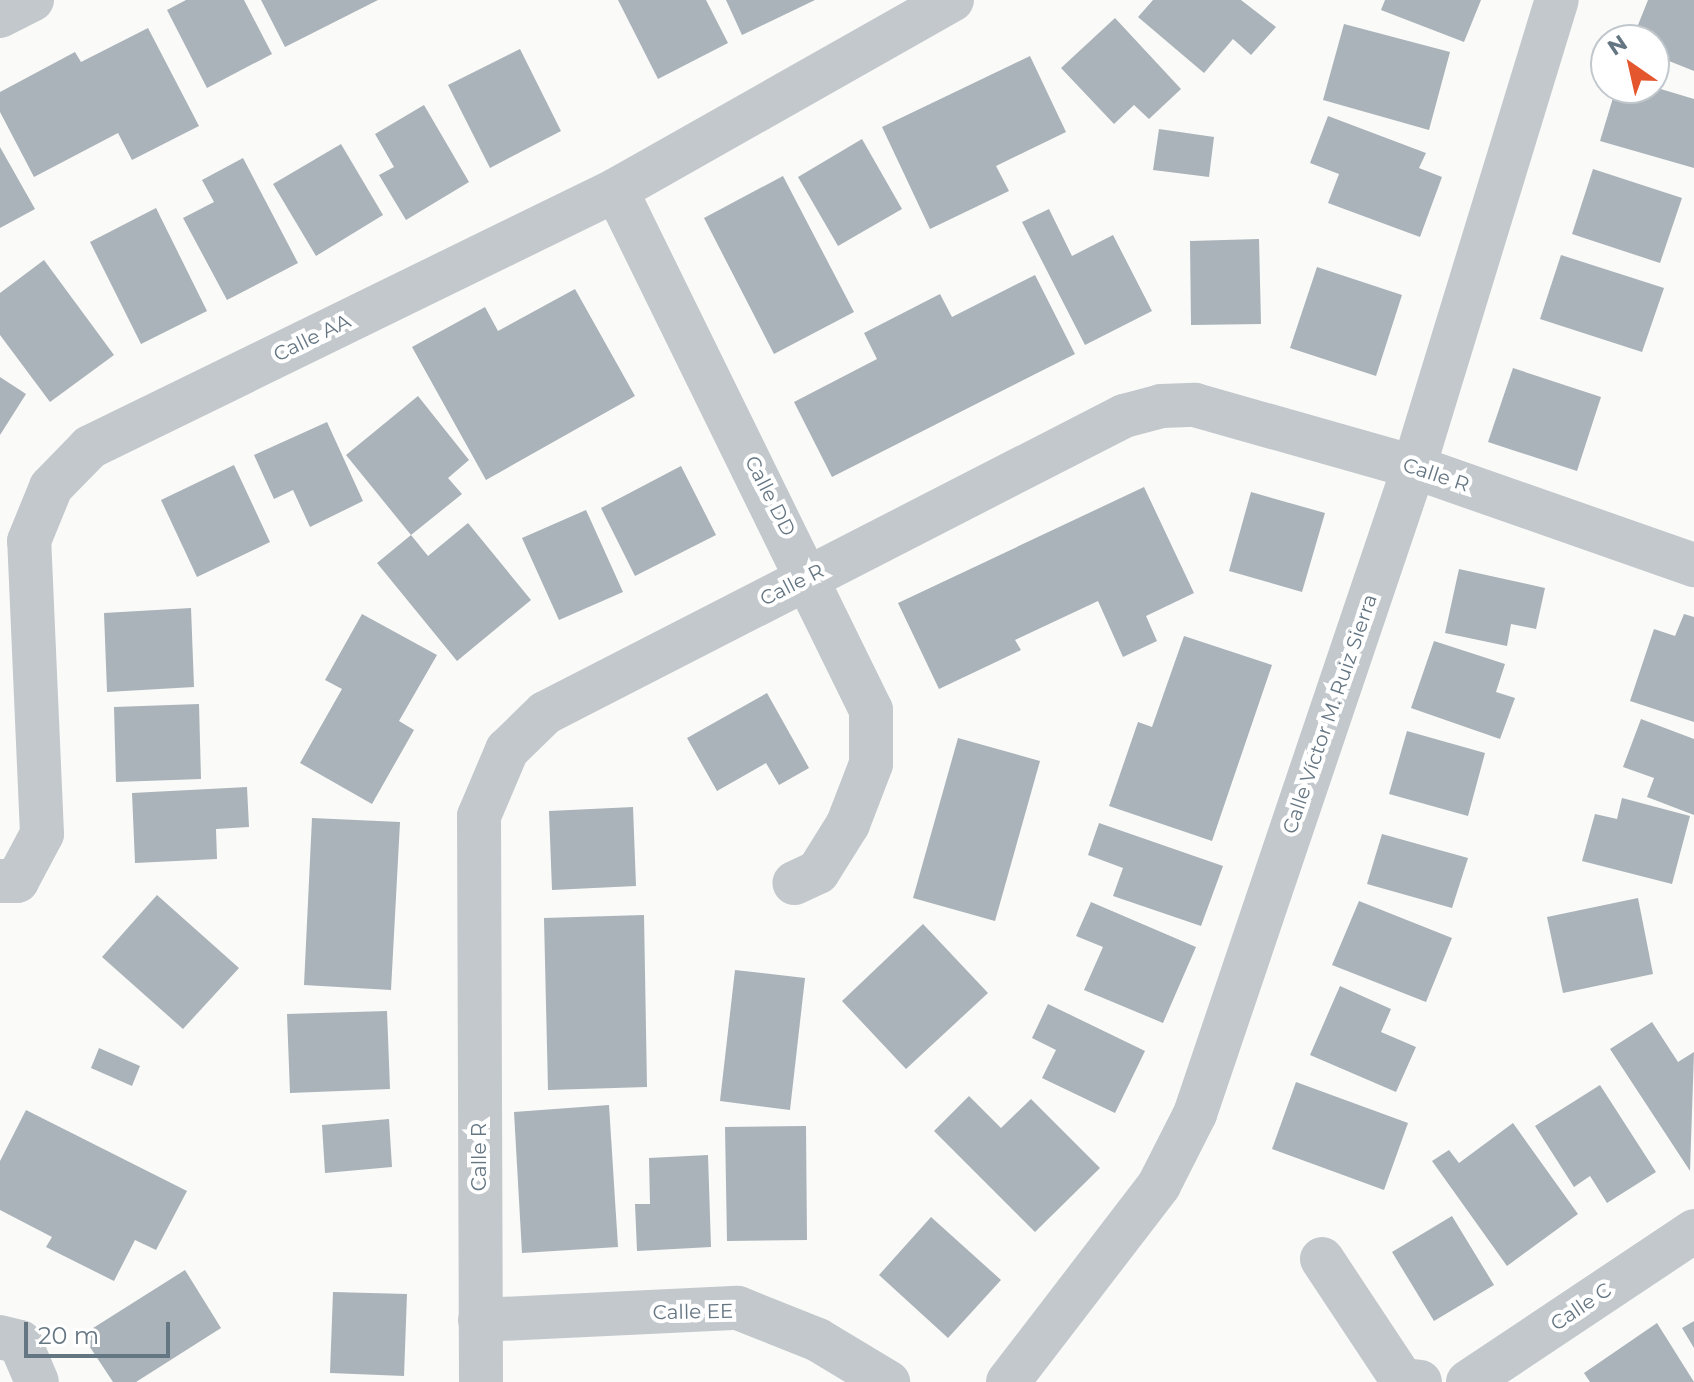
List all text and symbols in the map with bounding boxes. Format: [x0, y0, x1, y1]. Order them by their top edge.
north arrow [1590, 24, 1670, 104]
text: N [1602, 29, 1632, 62]
street label: Calle AA [270, 309, 354, 367]
street label: Calle DD [740, 452, 800, 540]
street label: Calle R [1400, 453, 1472, 497]
street label: Calle R [756, 559, 828, 611]
street label: Calle Víctor M. Ruiz Sierra [1278, 591, 1382, 837]
street label: Calle R [467, 1123, 491, 1191]
street label: Calle C [1546, 1278, 1616, 1336]
street label: Calle EE [652, 1299, 734, 1325]
scale bar [28, 1306, 174, 1356]
text: 20 m [38, 1321, 99, 1350]

